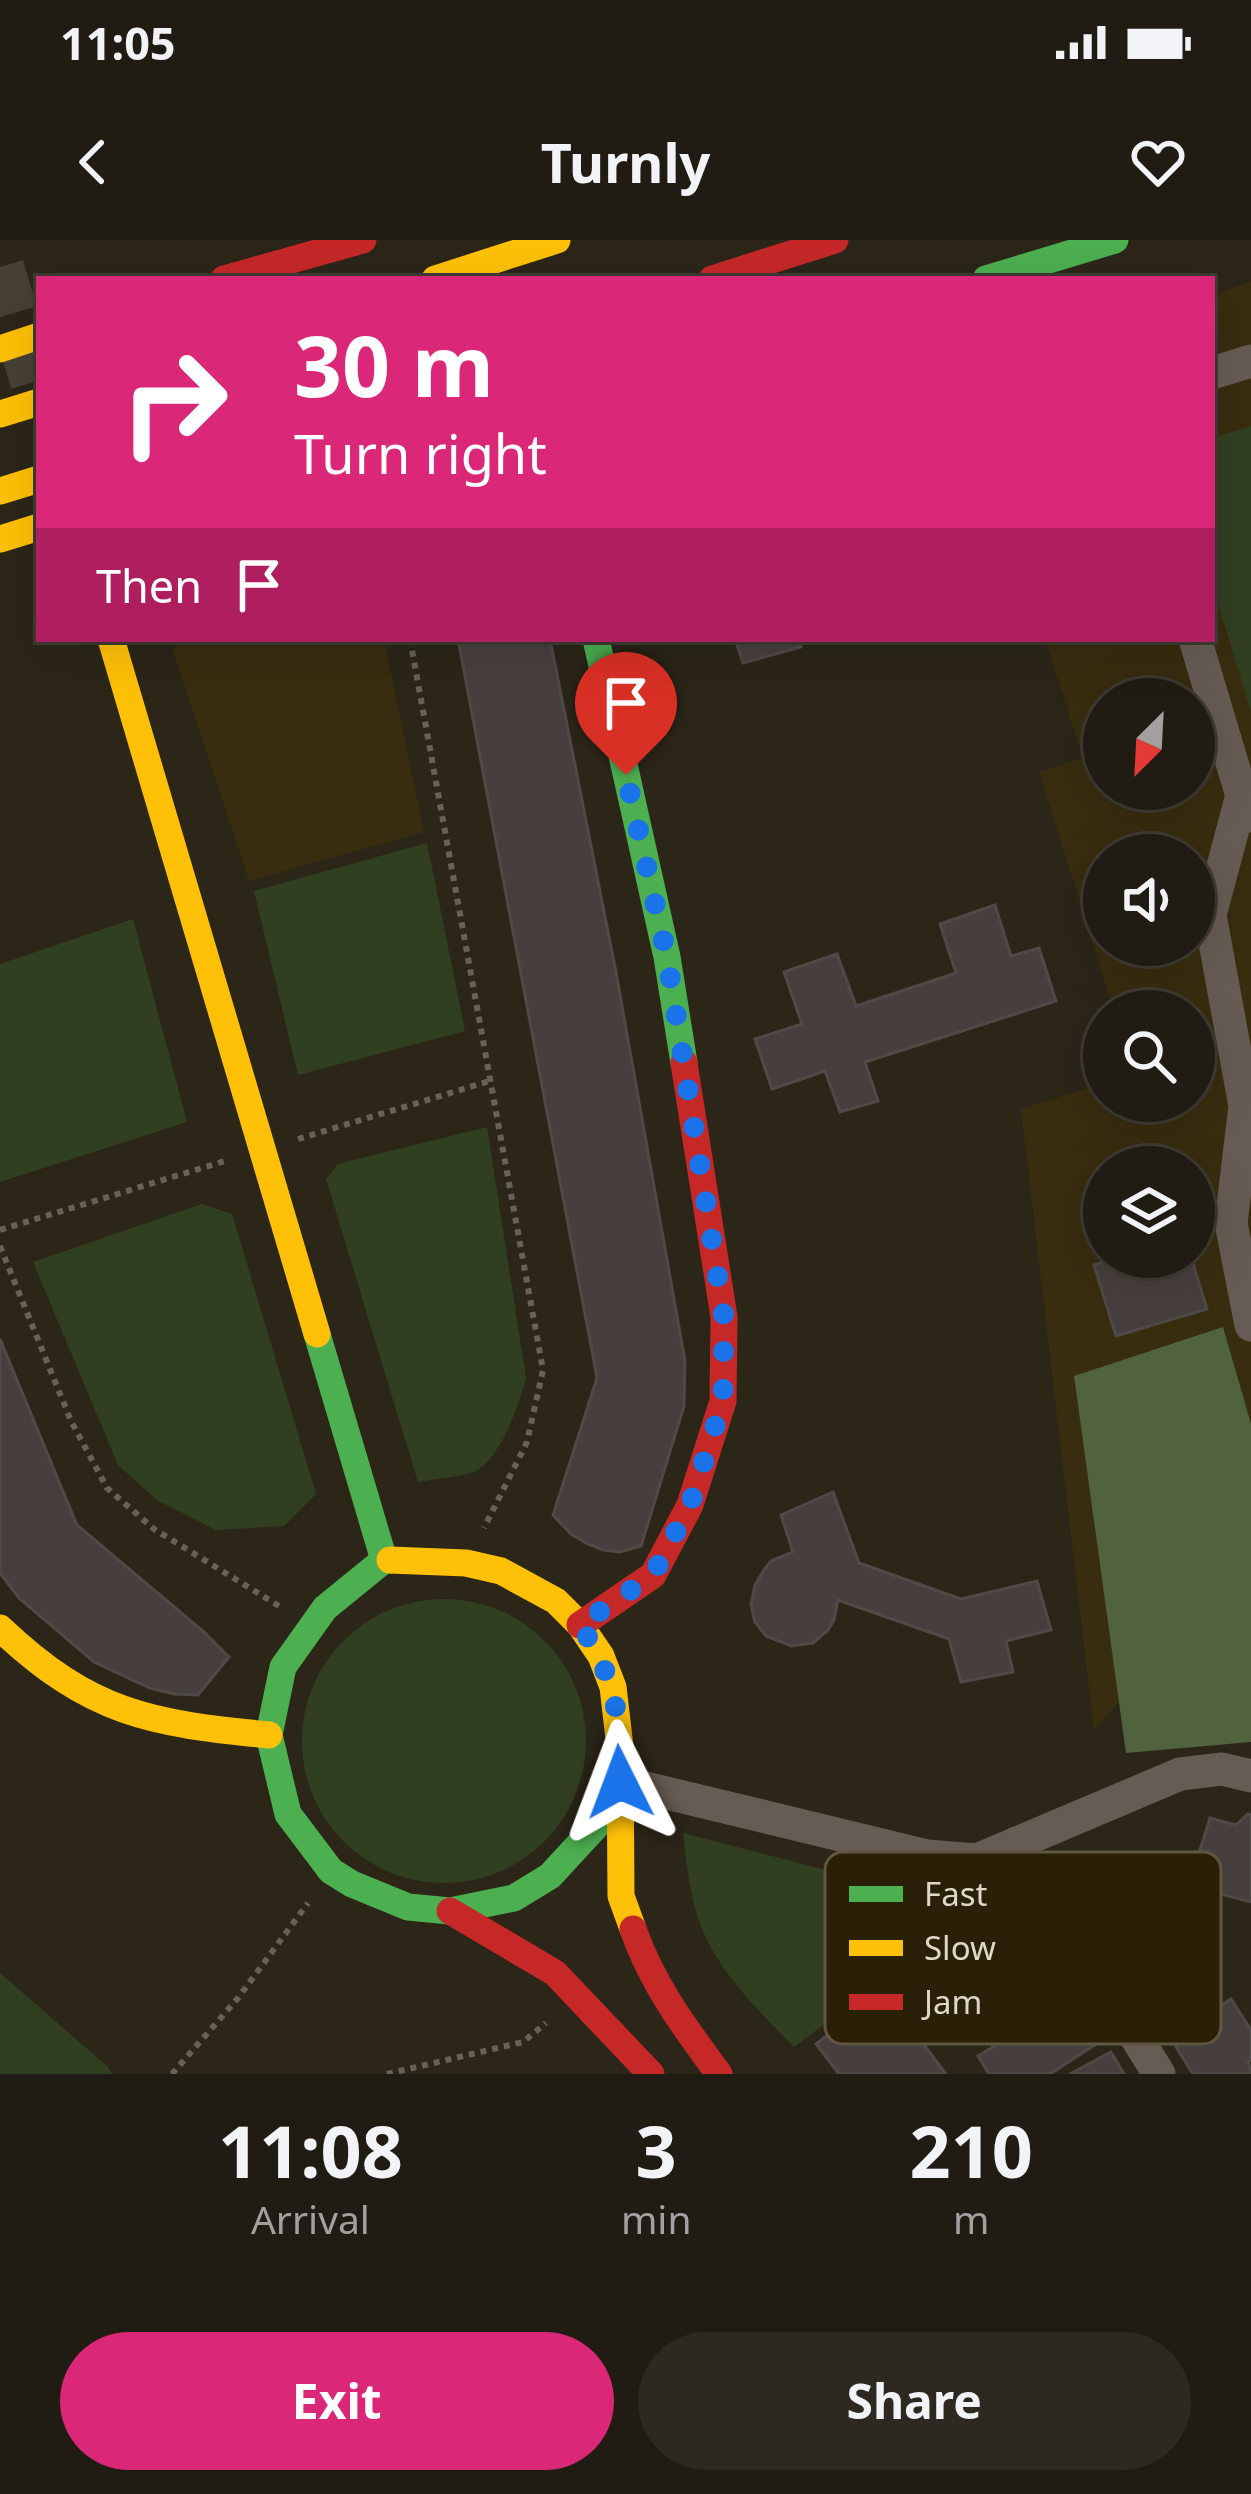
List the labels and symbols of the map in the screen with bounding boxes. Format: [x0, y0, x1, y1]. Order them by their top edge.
pin [575, 652, 677, 775]
north arrow [1083, 678, 1215, 810]
position arrow [557, 1719, 683, 1845]
legend [825, 1852, 1221, 2044]
text: Fast [924, 1871, 987, 1916]
text: Slow [924, 1925, 996, 1970]
text: Jam [921, 1979, 982, 2024]

